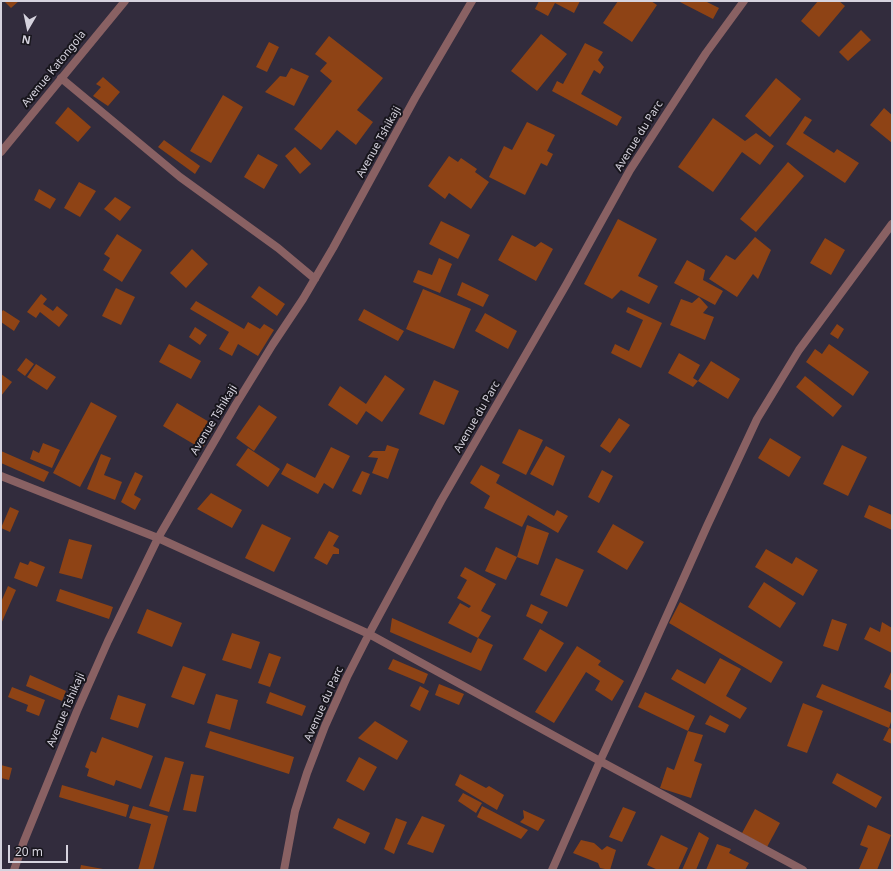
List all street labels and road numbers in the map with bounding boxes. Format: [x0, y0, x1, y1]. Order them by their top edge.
street label: Avenue Katongola [19, 28, 89, 110]
street label: Avenue du Parc [612, 98, 666, 174]
street label: Avenue Tshikaji [354, 104, 404, 180]
street label: Avenue du Parc [451, 379, 503, 455]
street label: Avenue Tshikaji [188, 383, 240, 457]
street label: Avenue du Parc [302, 665, 346, 743]
street label: Avenue Tshikaji [44, 671, 88, 749]

